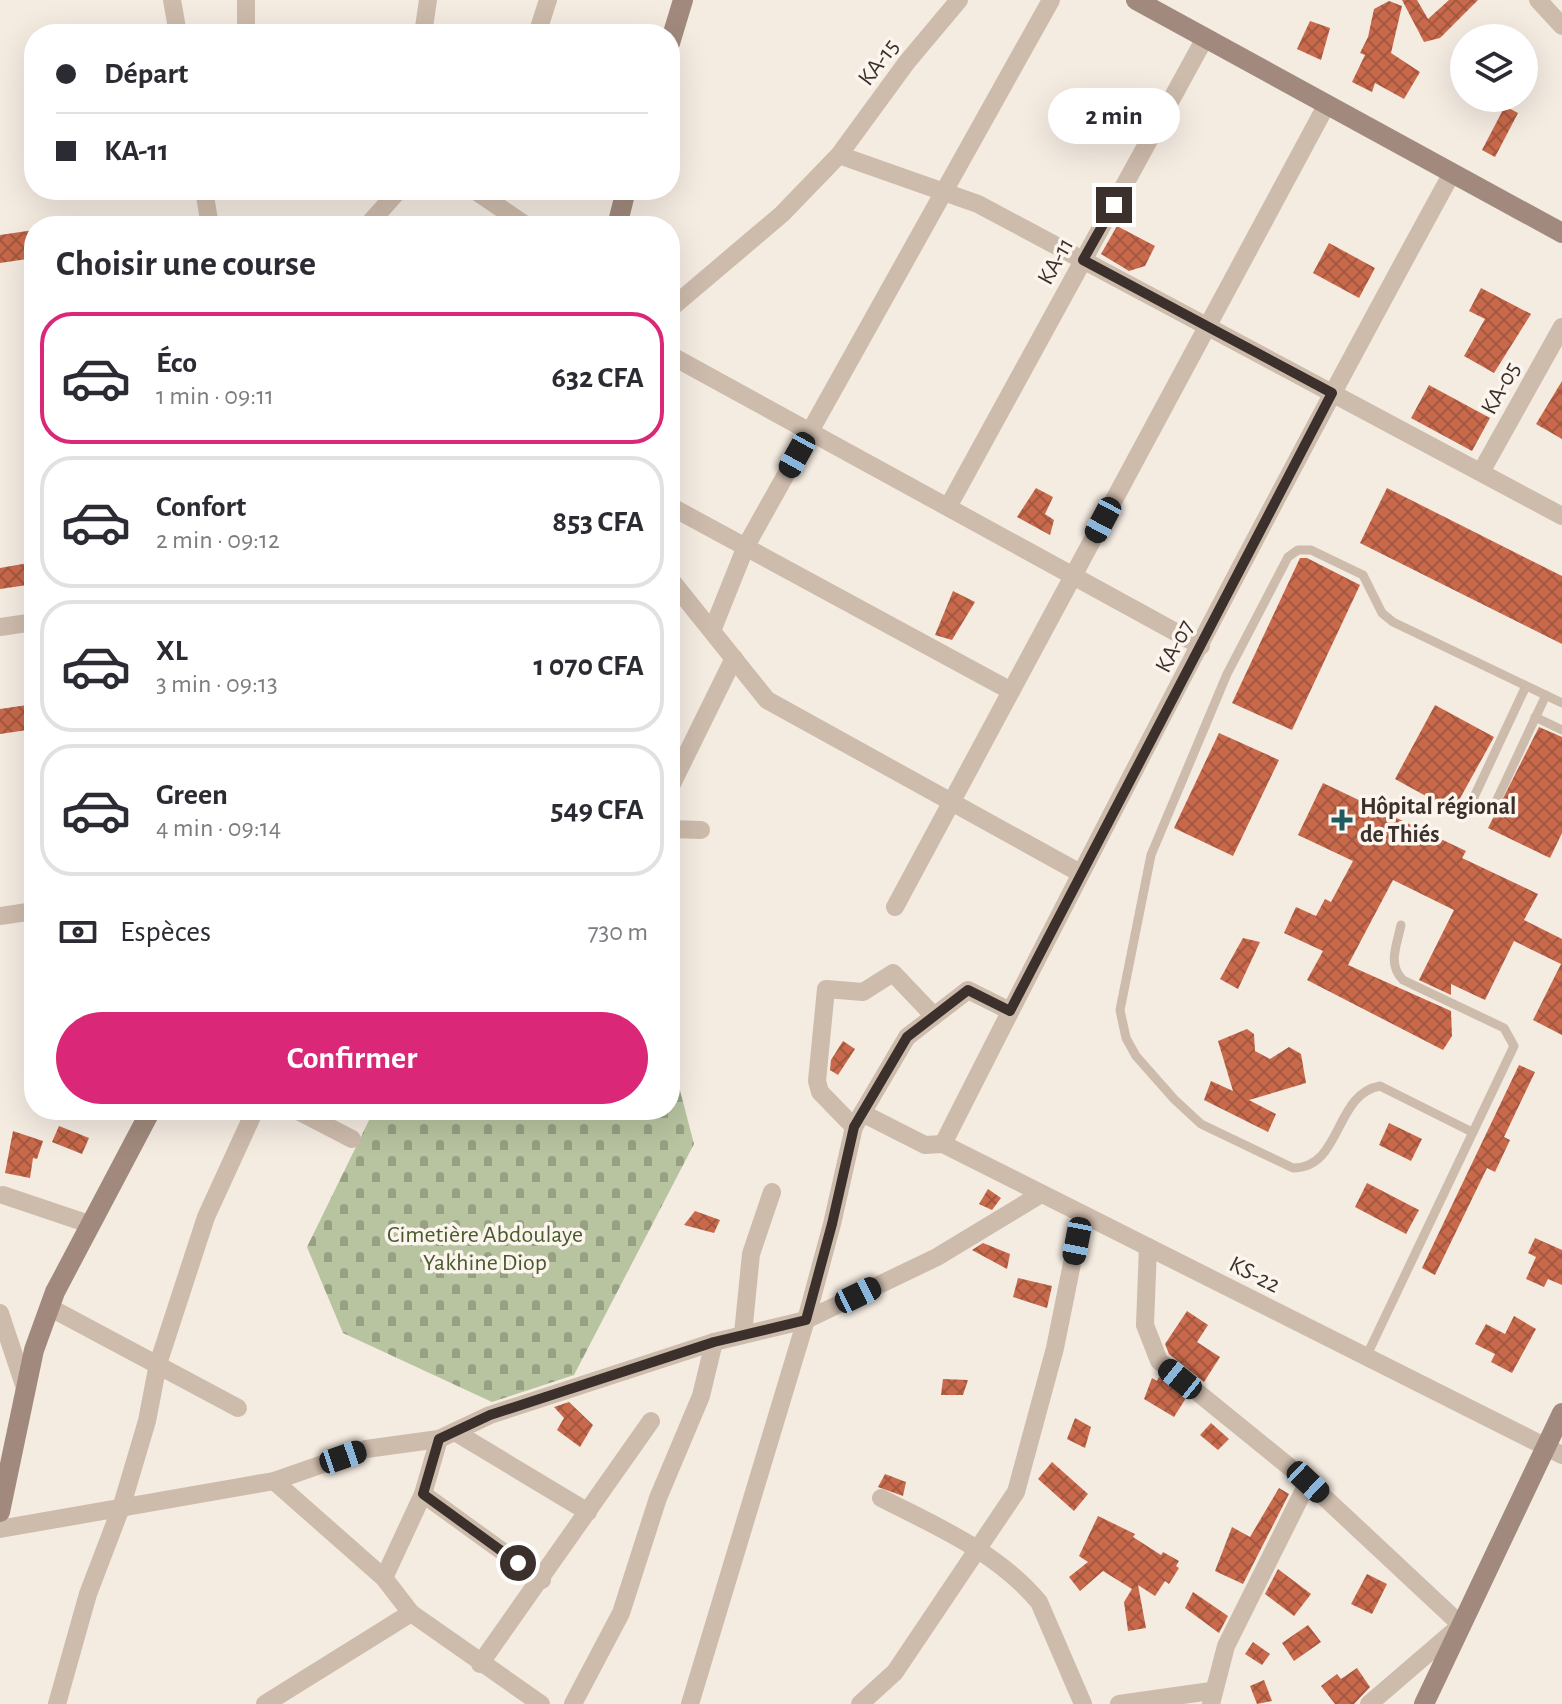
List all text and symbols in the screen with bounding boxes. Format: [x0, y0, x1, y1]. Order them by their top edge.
map controls [1450, 24, 1538, 112]
button: layers [1450, 24, 1538, 112]
street label: KA-15 [854, 35, 904, 90]
text: Départ [104, 59, 188, 89]
callout: 2 min [1048, 89, 1180, 145]
text: 2 min [1085, 103, 1143, 129]
text: KA-11 [104, 136, 169, 166]
route end [1096, 187, 1132, 223]
street label: KA-11 [1033, 234, 1078, 289]
text: Choisir une course [56, 246, 316, 282]
icon: car [60, 342, 132, 414]
text: Éco [156, 348, 197, 378]
street label: KA-05 [1477, 358, 1525, 419]
text: 632 CFA [551, 363, 644, 393]
text: 1 min · 09:11 [156, 383, 274, 409]
car [775, 428, 819, 482]
icon: car [60, 486, 132, 558]
text: Confort [156, 492, 246, 522]
car [1081, 493, 1125, 547]
text: 853 CFA [552, 507, 644, 537]
text: 2 min · 09:12 [156, 527, 280, 553]
street label: KA-07 [1151, 616, 1199, 677]
icon: car [60, 630, 132, 702]
text: XL [156, 636, 188, 666]
text: 1 070 CFA [533, 651, 644, 681]
text: 3 min · 09:13 [156, 671, 278, 697]
icon: car [60, 774, 132, 846]
text: Green [156, 780, 228, 810]
text: 549 CFA [550, 795, 644, 825]
place label: Hôpital régional de Thiés [1360, 795, 1516, 847]
marker: Hôpital régional de Thiés [1331, 809, 1353, 831]
text: 4 min · 09:14 [156, 815, 281, 841]
icon: cash [56, 910, 100, 954]
text: Espèces [120, 917, 211, 947]
text: 730 m [588, 919, 648, 945]
button: Confirmer [56, 1012, 648, 1104]
car [1061, 1215, 1093, 1267]
park label: Cimetière Abdoulaye Yakhine Diop [387, 1223, 583, 1275]
street label: KS-22 [1225, 1252, 1284, 1298]
car [831, 1274, 885, 1316]
car [1154, 1355, 1206, 1403]
car [316, 1438, 370, 1476]
car [1282, 1457, 1334, 1507]
route start [500, 1545, 536, 1581]

